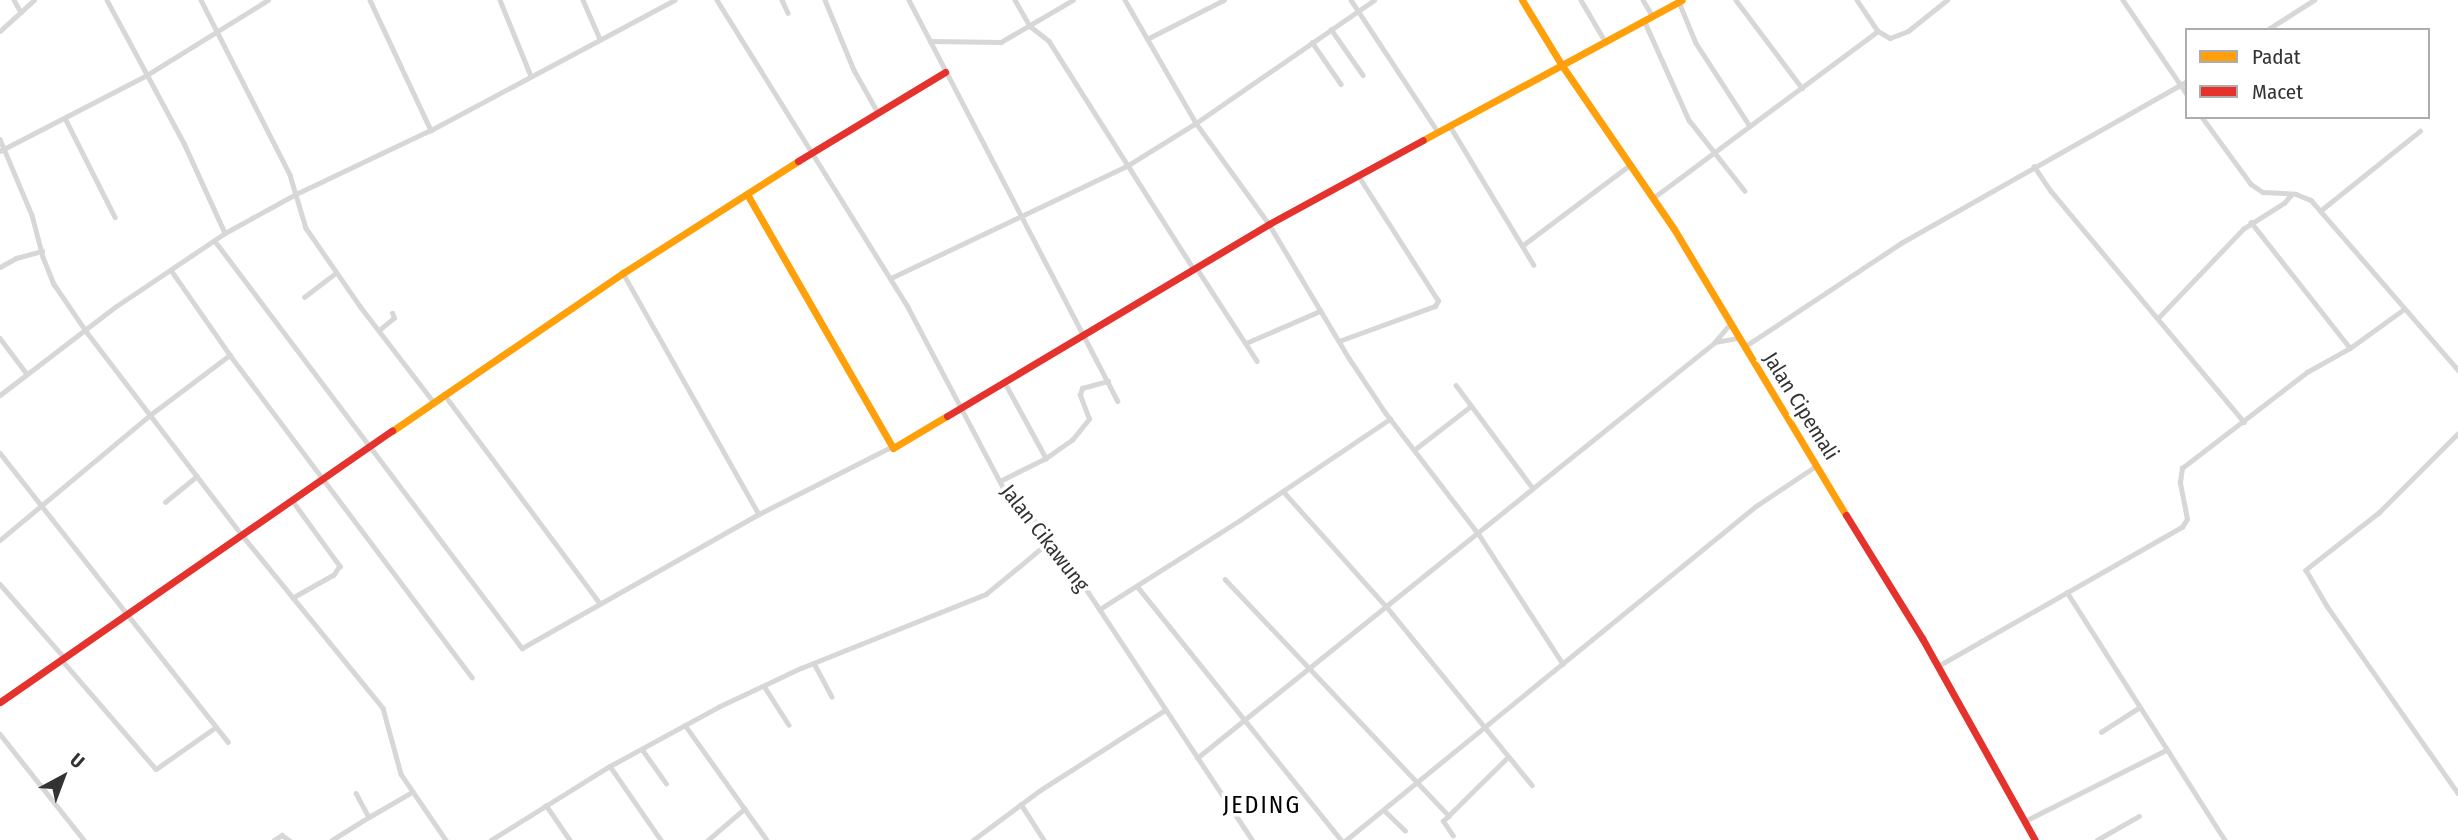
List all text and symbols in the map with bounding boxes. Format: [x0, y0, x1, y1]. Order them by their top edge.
legend [2185, 28, 2430, 119]
text: Padat [2252, 44, 2301, 70]
text: Macet [2252, 79, 2303, 105]
street label: Jalan Cipemali [1758, 348, 1844, 464]
street label: Jalan Cikawung [995, 479, 1095, 597]
north arrow [28, 742, 98, 812]
text: U [65, 748, 89, 773]
district label: JEDING [1224, 792, 1300, 820]

